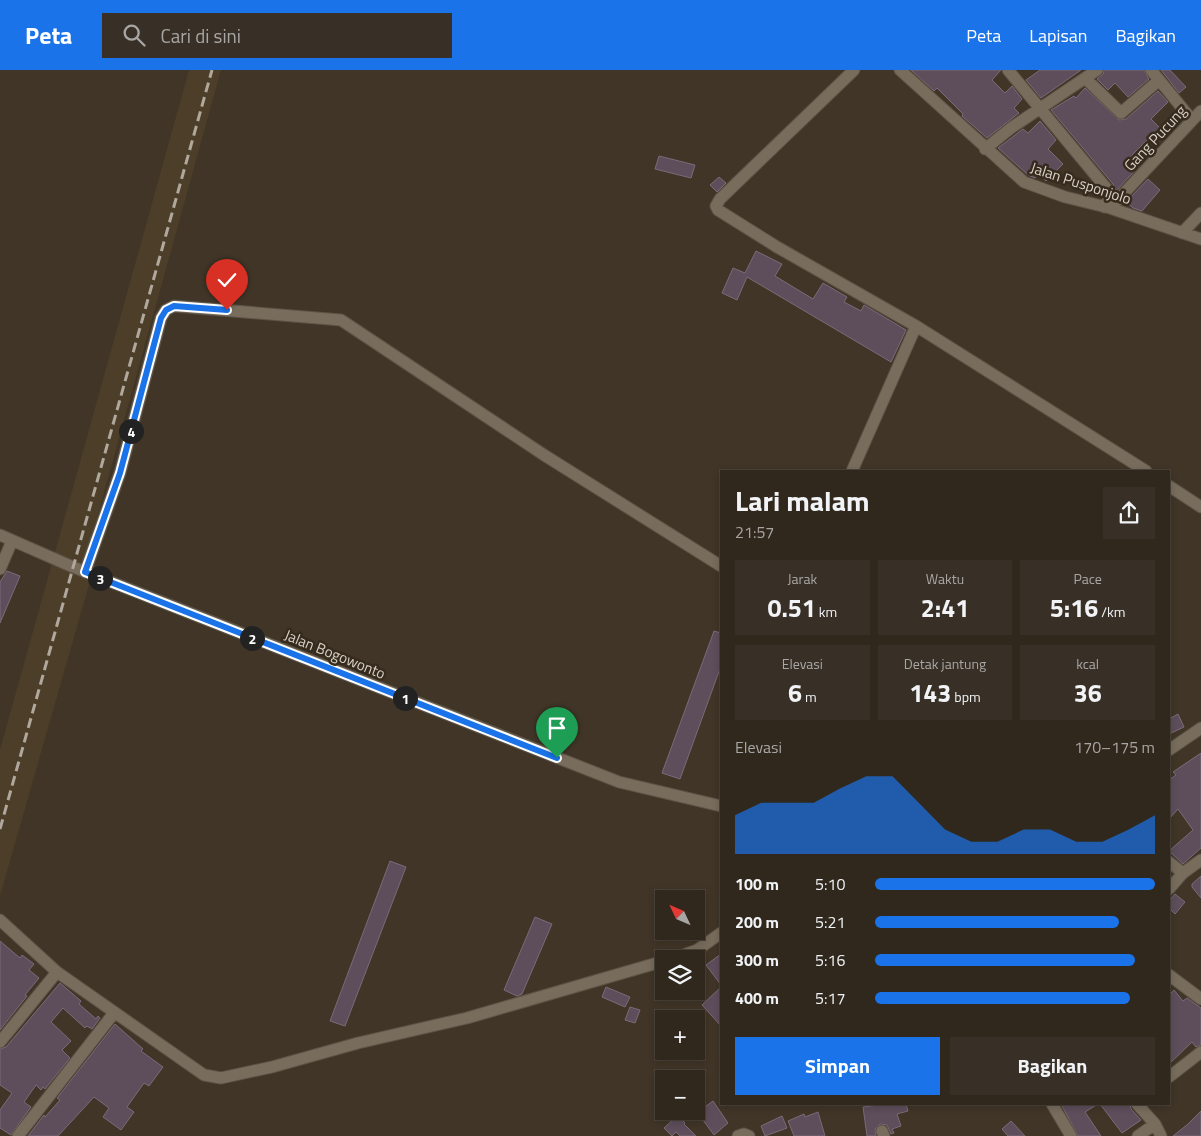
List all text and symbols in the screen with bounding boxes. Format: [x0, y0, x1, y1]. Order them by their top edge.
search box [102, 13, 452, 58]
text: Peta [25, 17, 72, 53]
icon: search [120, 21, 148, 49]
text: Cari di sini [160, 21, 241, 50]
text: Peta [966, 22, 1001, 49]
text: Lapisan [1029, 22, 1087, 49]
text: Bagikan [1115, 22, 1176, 49]
street label: Gang Pucung [1118, 100, 1192, 176]
street label: Jalan Pusponjolo [1028, 156, 1134, 210]
pin [206, 259, 248, 310]
icon: check [213, 266, 241, 294]
pin: 4 [118, 418, 144, 444]
text: 4 [128, 421, 135, 442]
text: Lari malam [735, 479, 870, 522]
button: share [1103, 487, 1155, 539]
text: 21:57 [735, 520, 774, 544]
pin: 3 [88, 566, 112, 590]
text: 3 [97, 568, 104, 589]
text: Jarak [788, 568, 817, 589]
text: Waktu [926, 568, 964, 589]
text: Pace [1073, 568, 1102, 589]
text: 0.51 [767, 589, 816, 627]
text: 2:41 [921, 589, 969, 627]
text: 5:16 [1050, 589, 1098, 627]
text: km [816, 601, 837, 622]
text: /km [1098, 601, 1126, 622]
street label: Jalan Bogowonto [281, 623, 389, 685]
pin: 2 [240, 626, 264, 650]
text: 2 [249, 628, 256, 649]
text: Elevasi [782, 653, 823, 674]
text: Detak jantung [904, 653, 986, 674]
text: kcal [1076, 653, 1099, 674]
text: 6 [788, 674, 802, 712]
text: 143 [909, 674, 951, 712]
text: 36 [1074, 674, 1102, 712]
pin: 1 [392, 686, 418, 710]
text: m [802, 686, 817, 707]
text: bpm [951, 686, 981, 707]
text: 1 [402, 688, 409, 709]
pin [536, 707, 578, 758]
icon: arrive [543, 714, 571, 742]
text: Elevasi [735, 735, 782, 759]
text: 170–175 m [1074, 735, 1155, 759]
text: 100 m [735, 872, 779, 896]
text: 5:10 [815, 872, 845, 896]
north arrow [655, 890, 705, 940]
map controls [655, 890, 705, 1120]
text: 200 m [735, 910, 779, 934]
text: 5:21 [815, 910, 845, 934]
text: 300 m [735, 948, 779, 972]
text: 5:16 [815, 948, 845, 972]
button: layers [655, 950, 705, 1000]
text: 400 m [735, 986, 779, 1010]
text: 5:17 [815, 986, 845, 1010]
button: + [655, 1010, 705, 1060]
button: Simpan [735, 1037, 940, 1095]
button: Bagikan [950, 1037, 1155, 1095]
button: − [655, 1070, 705, 1120]

